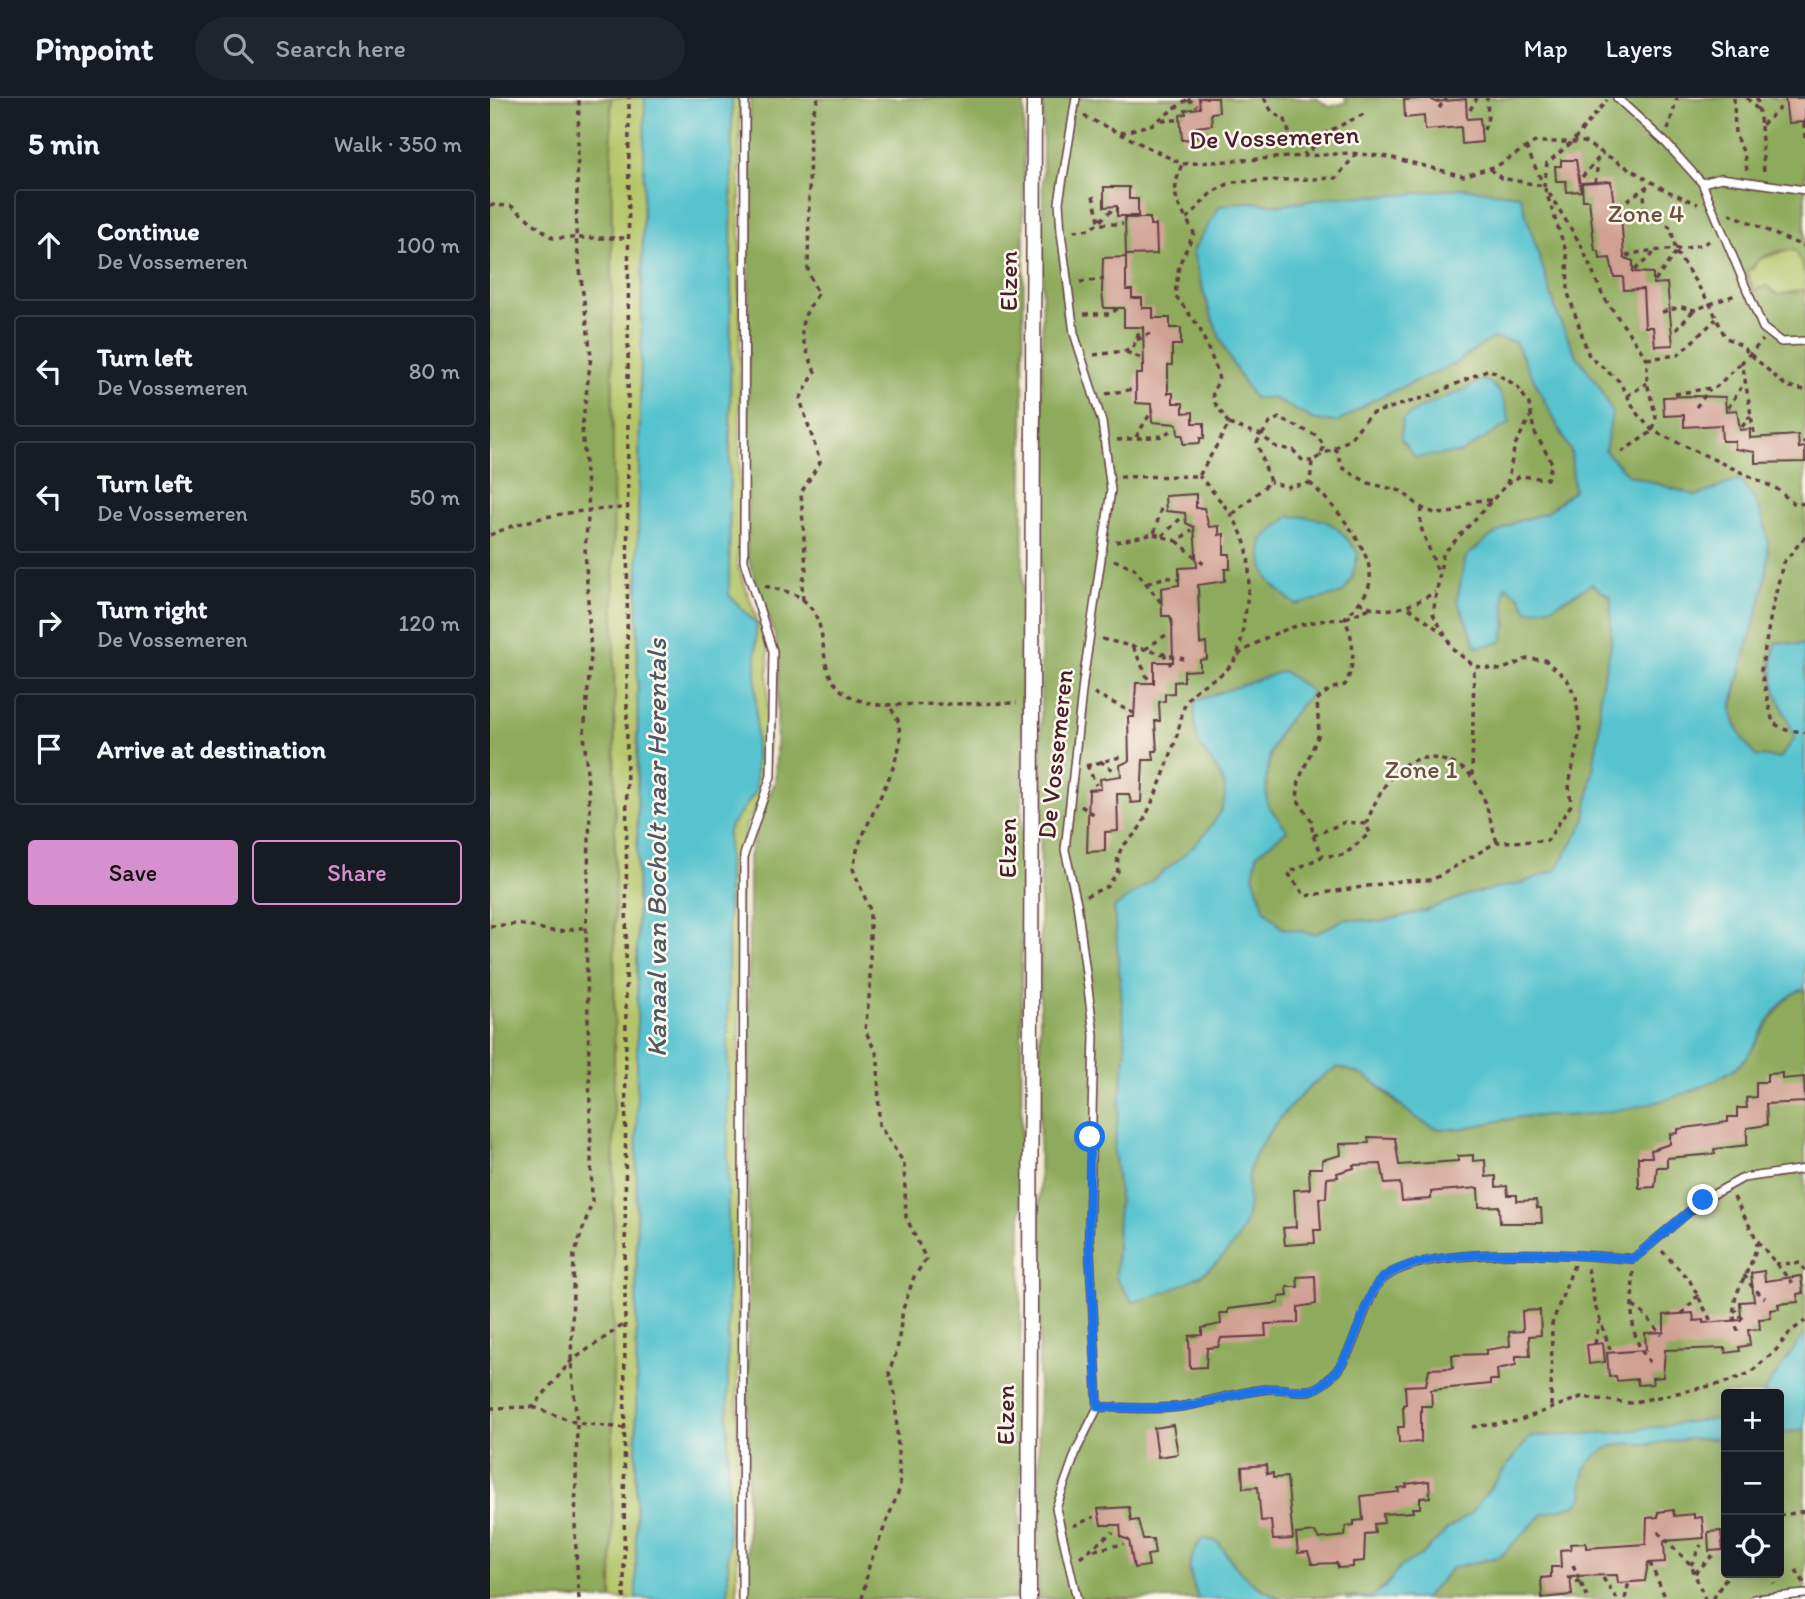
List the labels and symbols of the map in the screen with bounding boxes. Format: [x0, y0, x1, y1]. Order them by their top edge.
street label: De Vossemeren [1188, 118, 1360, 156]
park label: Zone 4 [1608, 197, 1685, 229]
street label: Elzen [992, 250, 1024, 311]
water label: Kanaal van Bocholt naar Herentals [639, 637, 673, 1057]
street label: De Vossemeren [1030, 667, 1080, 840]
park label: Zone 1 [1384, 753, 1458, 785]
street label: Elzen [991, 817, 1023, 878]
route start [1074, 1121, 1105, 1152]
route end [1687, 1184, 1718, 1215]
street label: Elzen [989, 1384, 1021, 1445]

